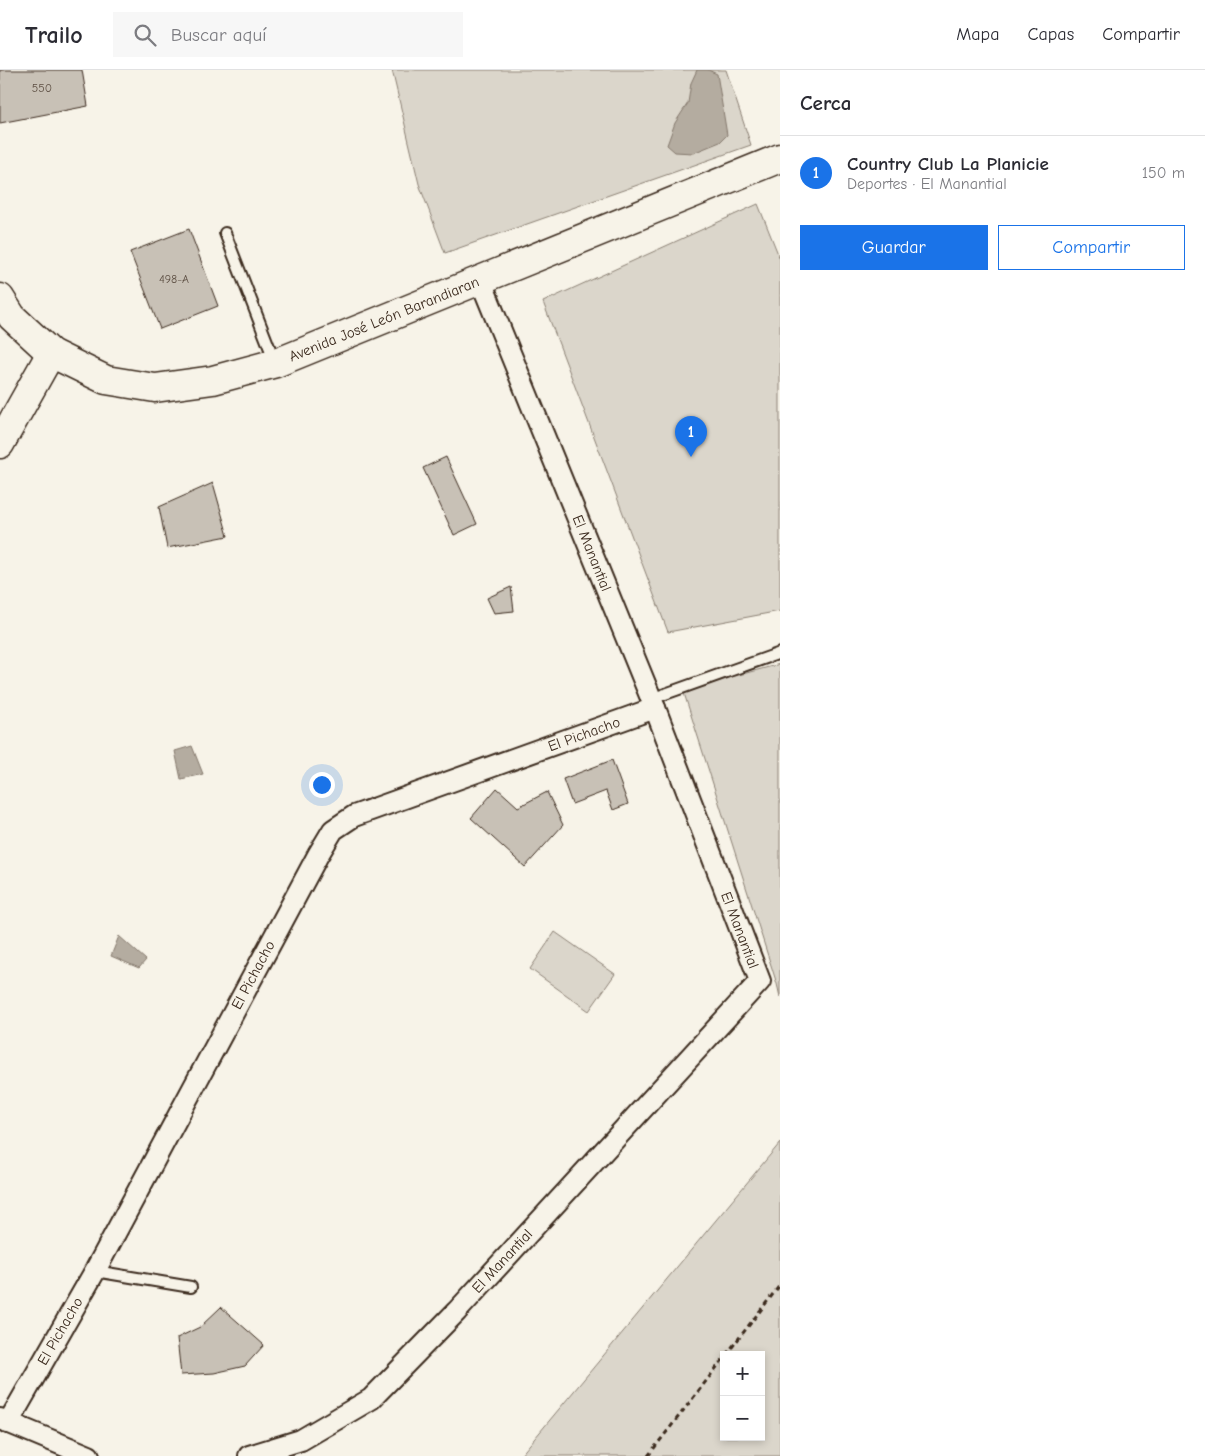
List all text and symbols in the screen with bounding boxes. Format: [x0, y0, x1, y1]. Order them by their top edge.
search box [113, 12, 463, 57]
text: Trailo [25, 21, 83, 49]
icon: search [131, 21, 159, 49]
text: Buscar aquí [171, 24, 266, 46]
text: Mapa [956, 24, 999, 45]
text: Capas [1027, 24, 1074, 45]
text: Compartir [1102, 24, 1180, 45]
house number: 550 [32, 81, 52, 95]
text: Cerca [800, 91, 851, 115]
text: Country Club La Planicie [847, 153, 1049, 175]
text: 1 [813, 164, 819, 182]
text: 150 m [1142, 164, 1185, 182]
text: Deportes · El Manantial [847, 175, 1007, 193]
button: Guardar [800, 225, 988, 270]
button: Compartir [998, 225, 1185, 270]
house number: 498-A [159, 272, 189, 286]
street label: Avenida José León Barandiaran [286, 273, 482, 365]
pin: 1 [675, 416, 707, 457]
street label: El Manantial [569, 512, 615, 594]
street label: El Pichacho [546, 713, 623, 755]
your location [309, 772, 335, 798]
street label: El Manantial [717, 889, 763, 971]
street label: El Pichacho [227, 937, 279, 1013]
street label: El Manantial [468, 1225, 536, 1297]
street label: El Pichacho [33, 1294, 87, 1368]
map controls [720, 1351, 765, 1441]
button: + [720, 1351, 765, 1396]
button: − [720, 1396, 765, 1441]

